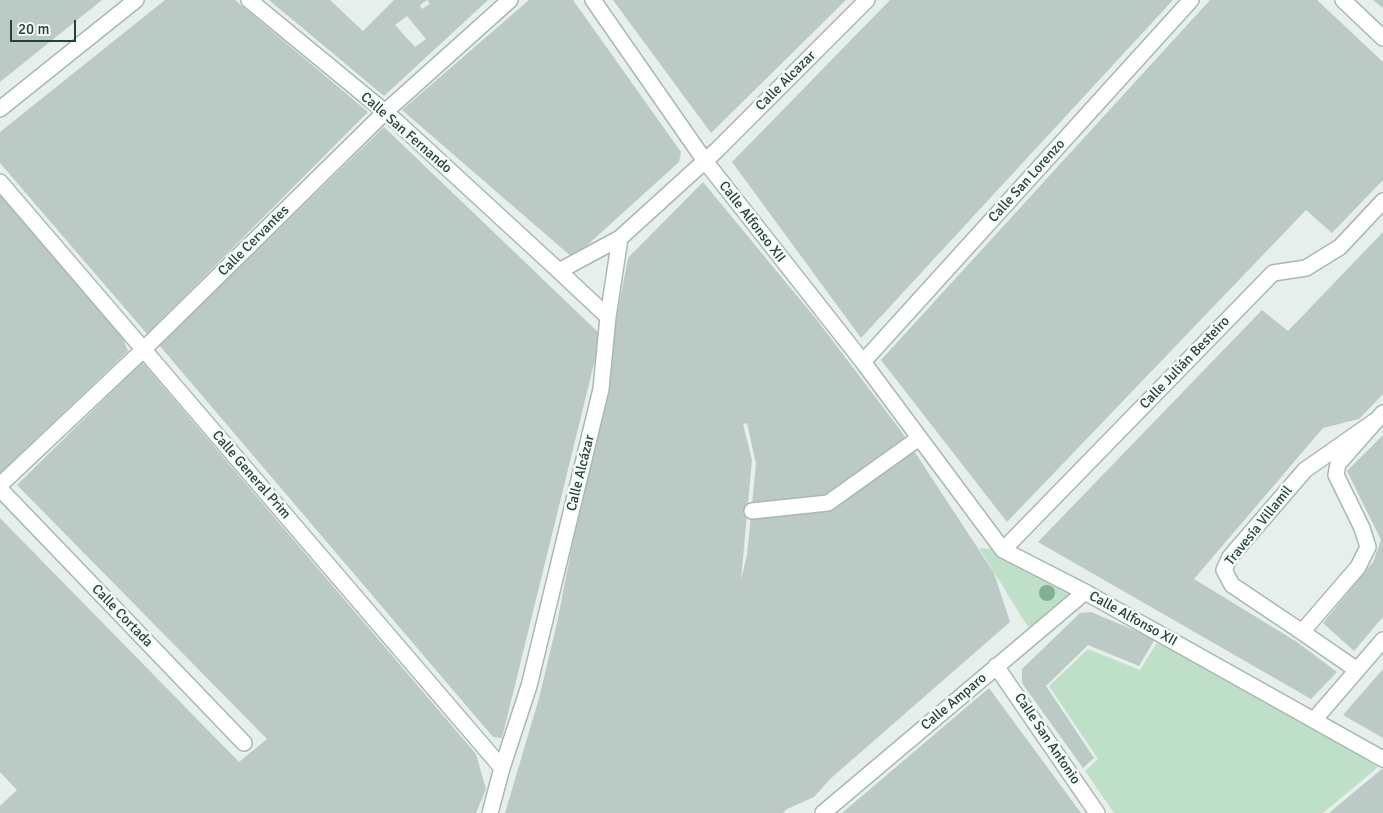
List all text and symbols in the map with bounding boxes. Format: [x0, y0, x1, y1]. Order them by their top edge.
scale bar [12, 10, 79, 42]
text: 20 m [18, 20, 49, 38]
street label: Calle Alcazar [752, 47, 820, 115]
street label: Calle San Fernando [357, 89, 455, 177]
street label: Calle San Lorenzo [985, 136, 1069, 226]
street label: Calle Alfonso XII [715, 178, 789, 266]
street label: Calle Cervantes [215, 202, 293, 280]
street label: Calle Julián Besteiro [1136, 313, 1234, 413]
street label: Calle General Prim [208, 427, 294, 523]
street label: Calle Alcázar [563, 433, 599, 513]
street label: Travesía Villamil [1222, 483, 1296, 569]
street label: Calle Cortada [88, 581, 156, 651]
street label: Calle Alfonso XII [1086, 588, 1180, 650]
street label: Calle Amparo [918, 670, 990, 734]
street label: Calle San Antonio [1010, 690, 1084, 788]

